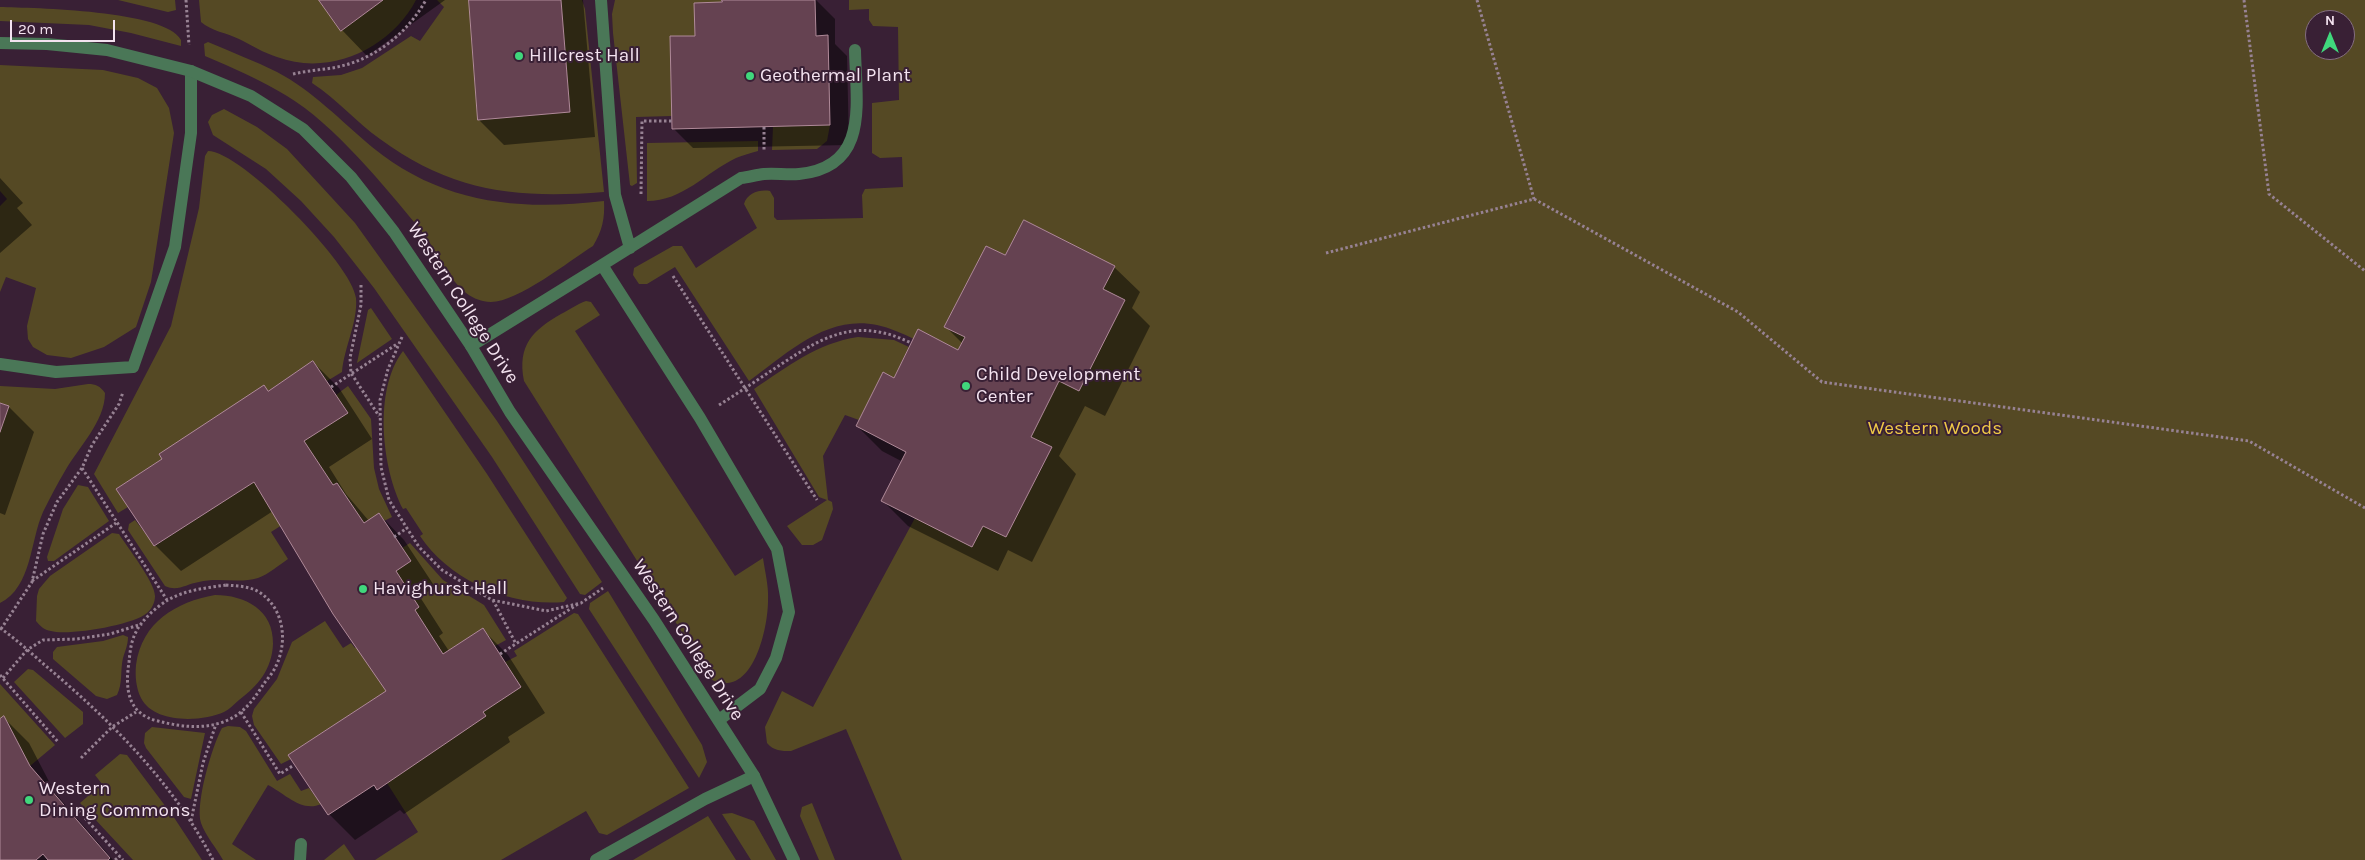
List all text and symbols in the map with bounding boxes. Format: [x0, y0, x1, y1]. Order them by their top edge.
scale bar [12, 10, 118, 42]
north arrow [2305, 10, 2355, 60]
text: N [2325, 12, 2335, 29]
text: 20 m [18, 20, 53, 38]
place label: Hillcrest Hall [529, 45, 640, 67]
marker: Hillcrest Hall [513, 50, 525, 62]
place label: Geothermal Plant [760, 65, 911, 87]
marker: Geothermal Plant [744, 70, 756, 82]
street label: Western College Drive [402, 218, 524, 388]
place label: Child Development Center [976, 364, 1140, 408]
marker: Child Development Center [960, 380, 972, 392]
park label: Western Woods [1868, 418, 2002, 440]
street label: Western College Drive [627, 555, 749, 725]
place label: Havighurst Hall [373, 578, 507, 600]
marker: Havighurst Hall [357, 583, 369, 595]
place label: Western Dining Commons [39, 778, 190, 822]
marker: Western Dining Commons [23, 794, 35, 806]

